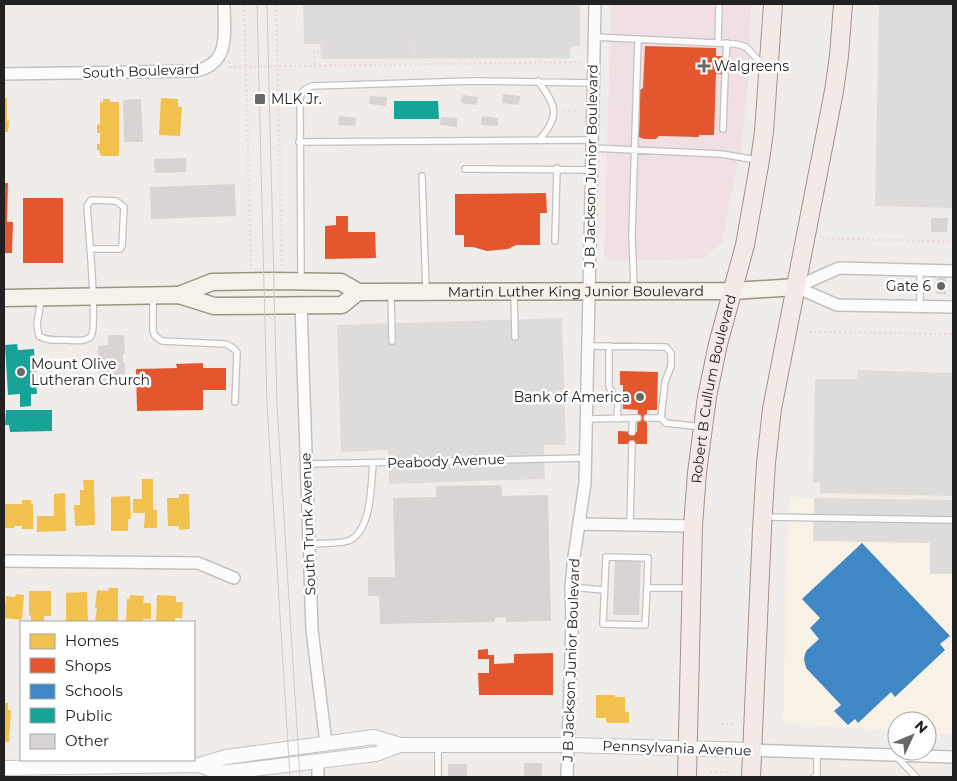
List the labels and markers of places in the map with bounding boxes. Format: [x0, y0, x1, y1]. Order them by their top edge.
place label: Walgreens [714, 57, 789, 75]
marker: Walgreens [698, 60, 710, 72]
place label: MLK Jr. [271, 90, 322, 108]
marker: MLK Jr. [253, 92, 267, 106]
place label: Gate 6 [886, 277, 931, 295]
marker: Gate 6 [935, 280, 947, 292]
place label: Mount Olive Lutheran Church [31, 355, 150, 389]
marker: Mount Olive Lutheran Church [15, 366, 27, 378]
place label: Bank of America [514, 388, 630, 406]
marker: Bank of America [634, 391, 646, 403]

